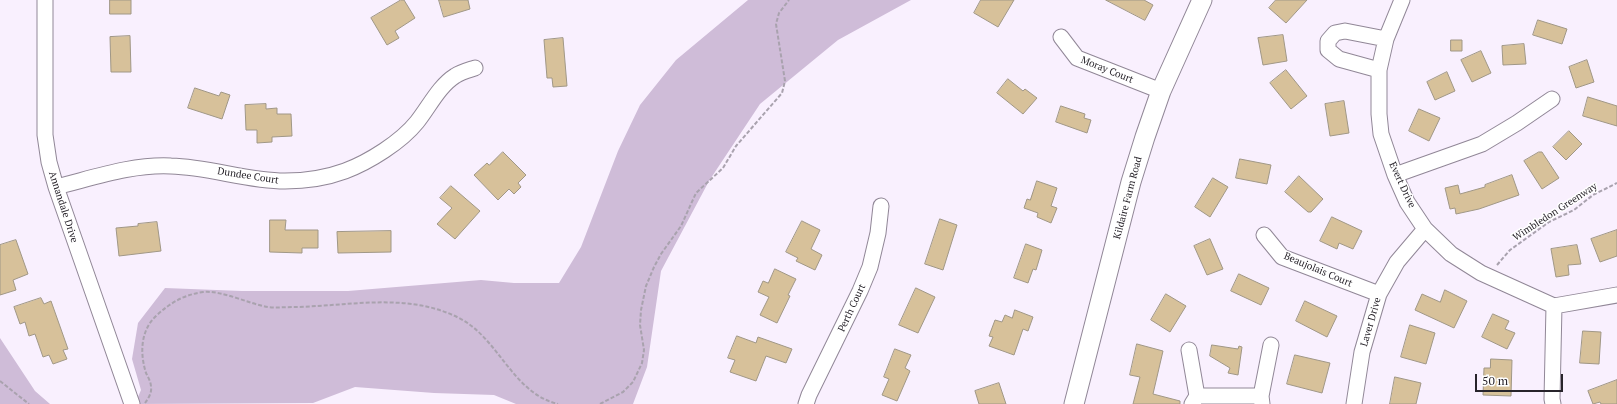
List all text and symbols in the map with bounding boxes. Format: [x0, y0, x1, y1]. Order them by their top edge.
street label: Moray Court [1079, 54, 1135, 86]
street label: Kildaire Farm Road [1111, 155, 1145, 241]
street label: Evert Drive [1386, 160, 1418, 210]
street label: Dundee Court [217, 165, 279, 187]
street label: Annandale Drive [46, 170, 80, 244]
street label: Wimbledon Greenway [1511, 180, 1599, 244]
street label: Beaujolais Court [1282, 250, 1354, 290]
street label: Perth Court [836, 282, 868, 334]
street label: Laver Drive [1358, 296, 1384, 348]
scale bar [1477, 366, 1565, 392]
text: 50 m [1482, 373, 1508, 388]

